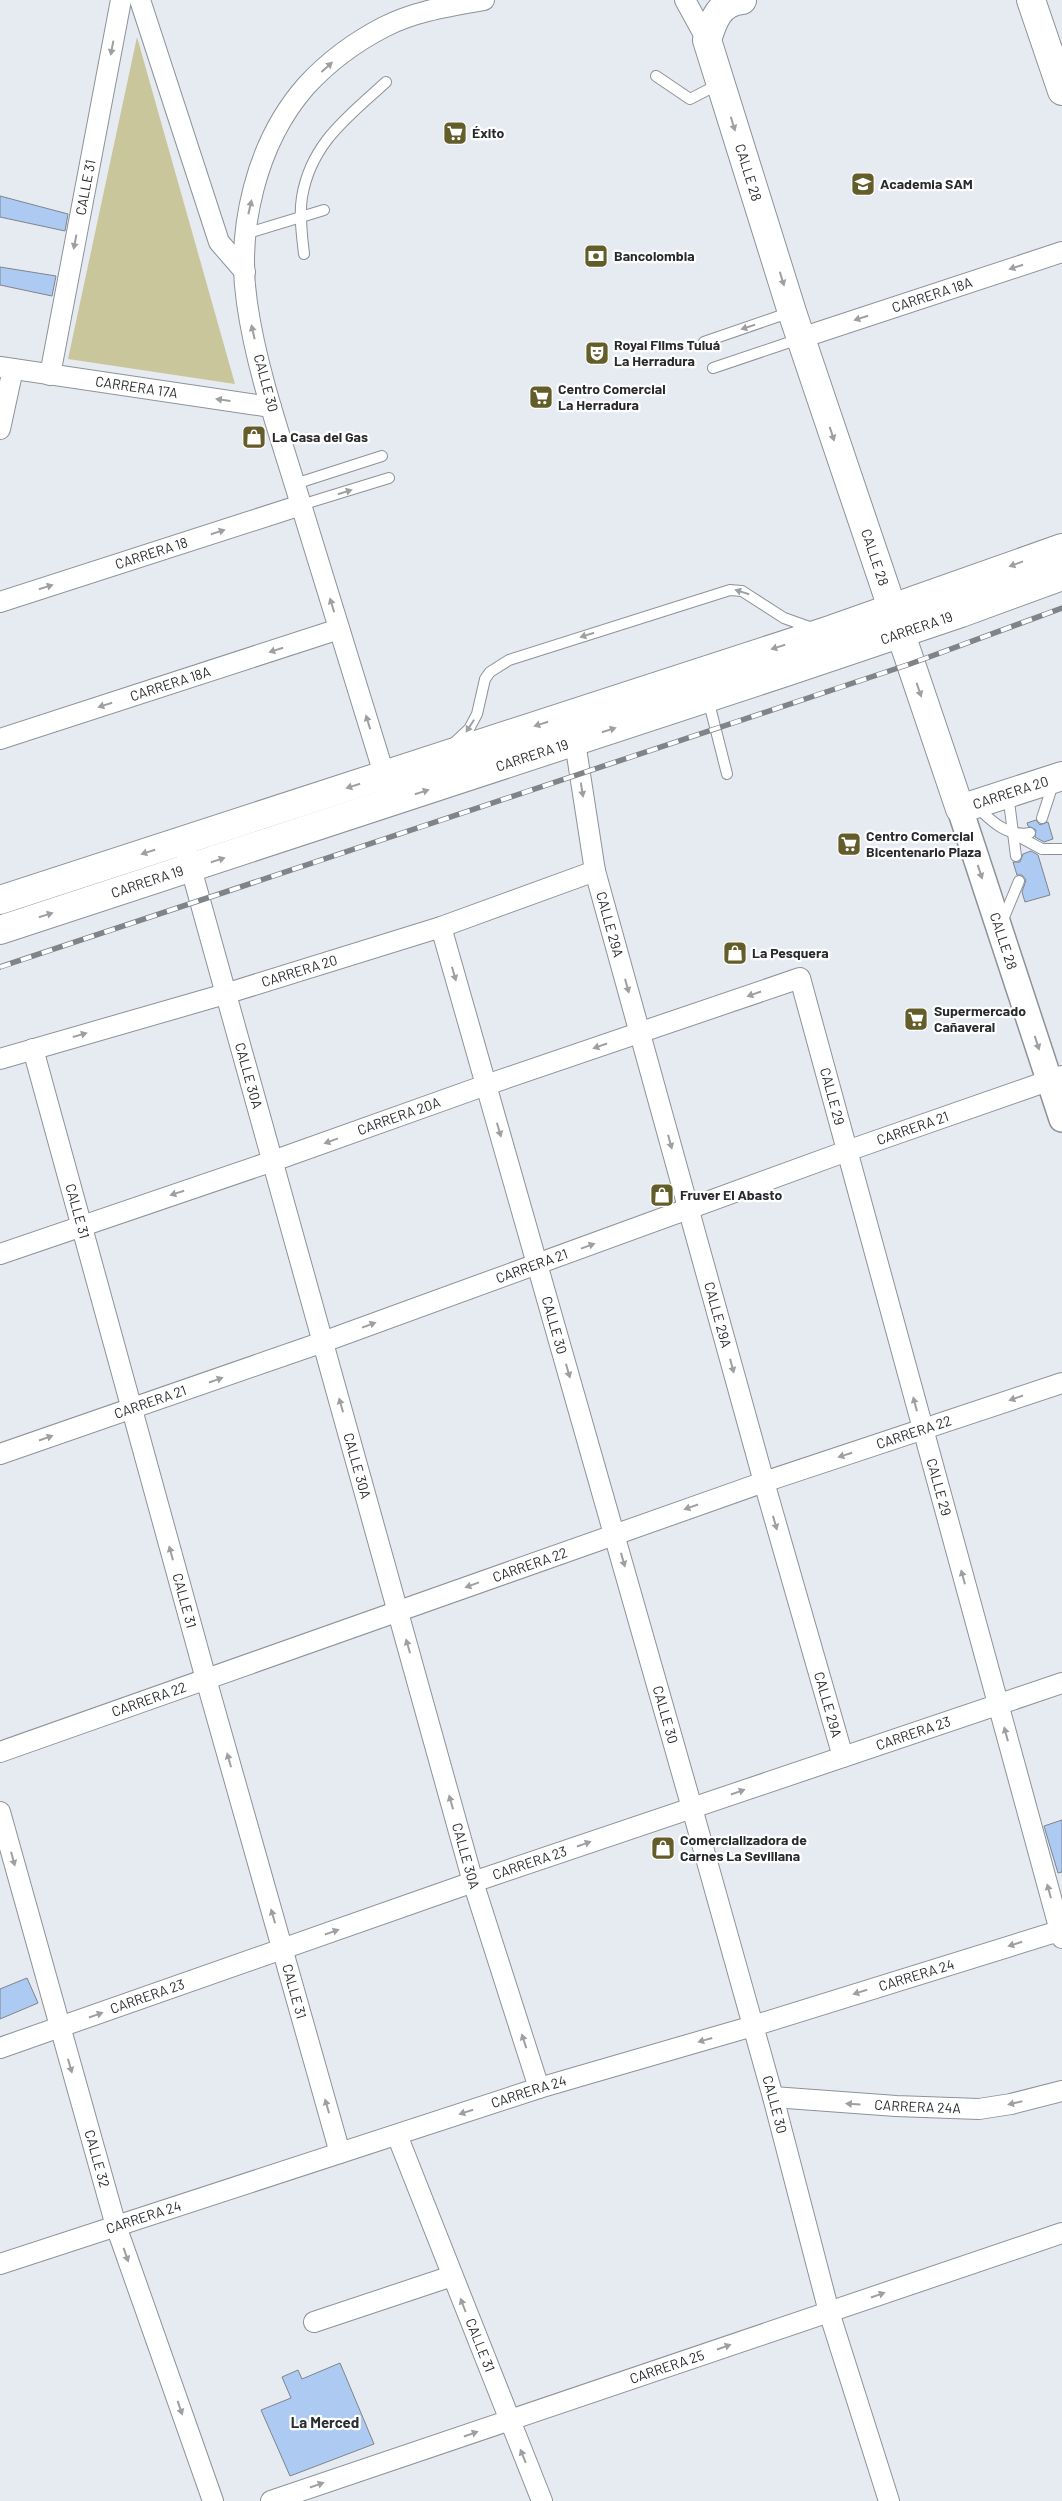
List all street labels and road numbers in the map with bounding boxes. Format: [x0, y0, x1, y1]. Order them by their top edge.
street label: CALLE 28 [732, 142, 766, 203]
street label: CALLE 31 [71, 158, 99, 216]
street label: CARRERA 18A [889, 273, 975, 316]
street label: CALLE 30 [251, 352, 282, 414]
street label: CARRERA 17A [94, 372, 179, 401]
street label: CALLE 28 [858, 526, 893, 588]
street label: CARRERA 18 [113, 533, 190, 572]
street label: CARRERA 19 [878, 607, 955, 648]
street label: CARRERA 18A [128, 662, 213, 704]
street label: CARRERA 19 [494, 735, 570, 775]
street label: CARRERA 20 [971, 772, 1050, 812]
street label: CARRERA 19 [109, 861, 186, 901]
street label: CALLE 29A [593, 890, 628, 960]
street label: CALLE 28 [987, 910, 1021, 972]
street label: CARRERA 20 [259, 951, 339, 990]
street label: CALLE 30A [232, 1040, 267, 1111]
street label: CALLE 29 [817, 1066, 849, 1127]
street label: CARRERA 20A [355, 1093, 443, 1138]
street label: CARRERA 21 [874, 1107, 951, 1148]
street label: CALLE 31 [62, 1182, 94, 1240]
street label: CARRERA 21 [493, 1245, 570, 1286]
street label: CALLE 29A [701, 1280, 736, 1350]
street label: CALLE 30 [539, 1294, 571, 1356]
street label: CARRERA 21 [112, 1381, 188, 1422]
street label: CARRERA 22 [874, 1411, 953, 1452]
street label: CALLE 30A [340, 1431, 375, 1501]
street label: CALLE 29 [923, 1456, 955, 1518]
street label: CARRERA 22 [490, 1543, 569, 1585]
street label: CALLE 31 [169, 1571, 201, 1630]
street label: CALLE 29A [811, 1670, 846, 1740]
street label: CARRERA 22 [109, 1678, 188, 1720]
street label: CALLE 30 [650, 1684, 682, 1745]
street label: CARRERA 23 [874, 1712, 953, 1753]
street label: CALLE 30A [449, 1821, 484, 1891]
street label: CARRERA 23 [490, 1842, 569, 1883]
street label: CARRERA 24 [876, 1955, 956, 1994]
street label: CALLE 31 [279, 1962, 311, 2021]
street label: CARRERA 23 [108, 1975, 186, 2017]
street label: CARRERA 24 [489, 2072, 568, 2111]
street label: CALLE 30 [759, 2074, 791, 2135]
street label: CARRERA 24A [874, 2095, 962, 2116]
street label: CALLE 32 [81, 2128, 114, 2189]
street label: CARRERA 24 [104, 2196, 183, 2237]
street label: CALLE 31 [462, 2316, 499, 2374]
street label: CARRERA 25 [627, 2346, 706, 2387]

